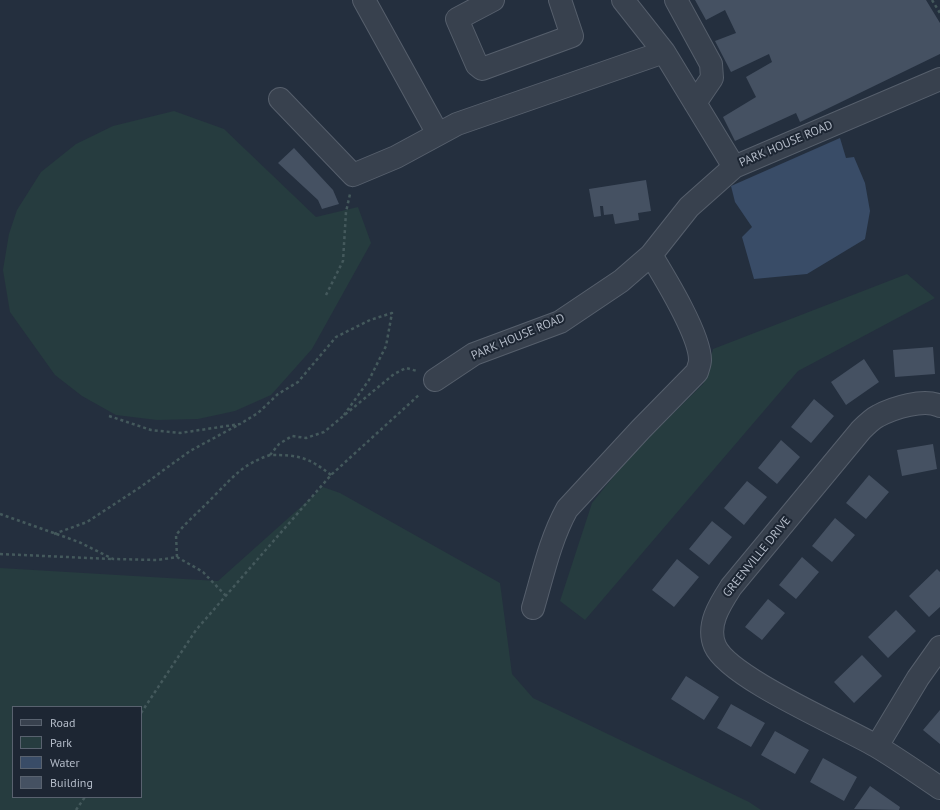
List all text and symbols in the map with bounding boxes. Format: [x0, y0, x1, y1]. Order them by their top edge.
street label: PARK HOUSE ROAD [737, 118, 835, 170]
street label: PARK HOUSE ROAD [469, 311, 567, 363]
street label: GREENVILLE DRIVE [720, 514, 794, 600]
legend [12, 706, 142, 798]
text: Road [50, 715, 75, 730]
text: Park [50, 735, 72, 750]
text: Water [50, 755, 80, 770]
text: Building [50, 775, 93, 790]

